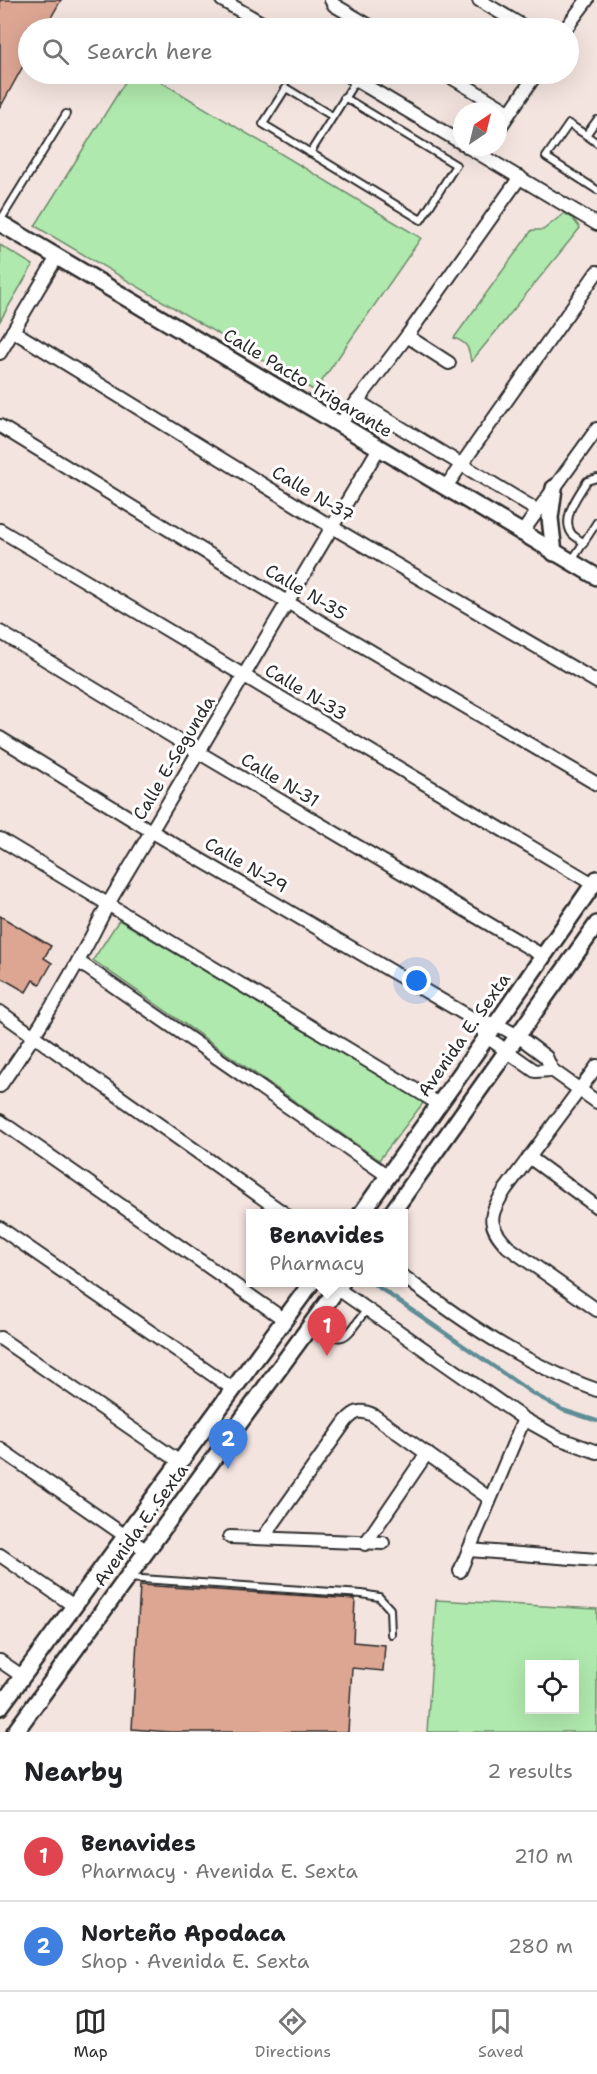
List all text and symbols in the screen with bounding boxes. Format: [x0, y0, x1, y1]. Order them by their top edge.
search box [18, 18, 579, 84]
icon: search [39, 35, 72, 68]
text: Search here [87, 37, 213, 66]
north arrow [453, 102, 507, 156]
street label: Calle Pacto Trigarante [219, 323, 397, 443]
street label: Calle N-37 [268, 460, 358, 528]
street label: Calle N-35 [261, 558, 351, 626]
street label: Calle N-33 [260, 658, 352, 726]
street label: Calle E-Segunda [127, 691, 221, 825]
street label: Calle N-31 [236, 747, 324, 813]
street label: Calle N-29 [200, 832, 292, 898]
your location [402, 966, 431, 995]
street label: Avenida E. Sexta [412, 968, 516, 1102]
popup [246, 1209, 408, 1287]
text: Benavides [270, 1221, 384, 1250]
text: Pharmacy [270, 1250, 365, 1276]
pin: 1 [308, 1306, 346, 1356]
pin: 2 [208, 1420, 248, 1469]
street label: Avenida E. Sexta [88, 1459, 194, 1591]
map controls [525, 1660, 579, 1714]
button: locate [525, 1660, 579, 1714]
text: Nearby [24, 1754, 123, 1789]
text: 2 results [487, 1758, 573, 1784]
text: Benavides [81, 1829, 196, 1858]
text: 1 [39, 1843, 48, 1869]
text: 210 m [514, 1843, 573, 1869]
text: Pharmacy · Avenida E. Sexta [81, 1858, 358, 1884]
text: Norteño Apodaca [81, 1919, 286, 1948]
text: 2 [37, 1933, 51, 1959]
text: 280 m [508, 1933, 573, 1959]
text: Shop · Avenida E. Sexta [81, 1948, 309, 1974]
tab: Map [74, 2005, 108, 2062]
tab: Directions [255, 2005, 331, 2062]
tab: Saved [478, 2005, 524, 2062]

